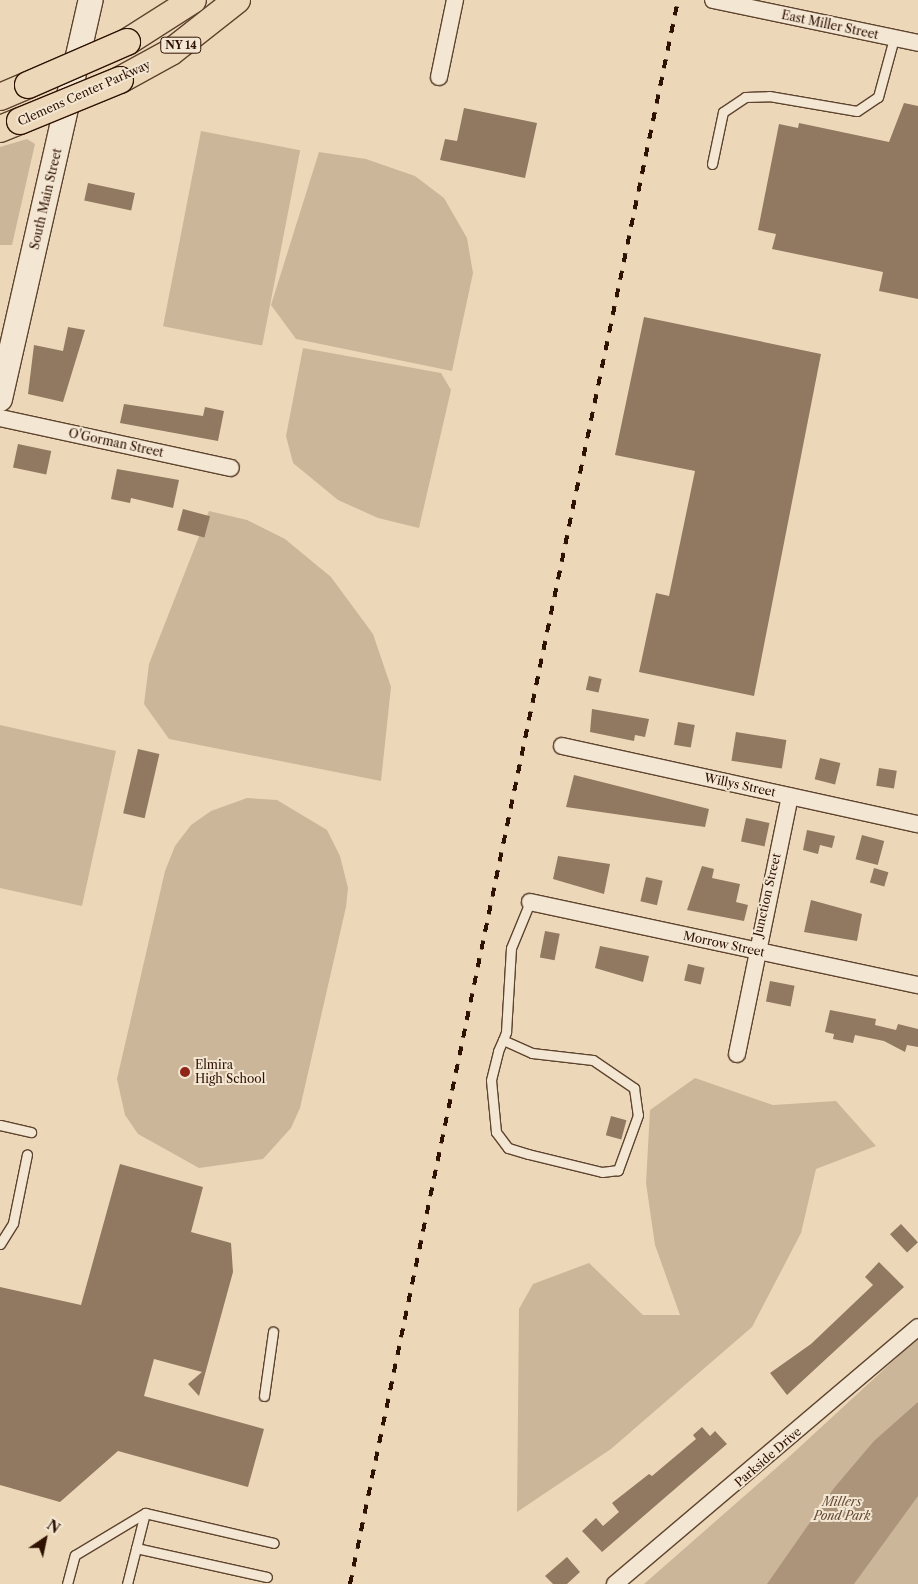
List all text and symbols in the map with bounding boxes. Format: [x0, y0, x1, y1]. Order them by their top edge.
street label: East Miller Street [780, 8, 880, 42]
road number: NY 14 [160, 36, 202, 54]
street label: Clemens Center Parkway [15, 57, 153, 129]
street label: South Main Street [27, 147, 65, 251]
street label: O'Gorman Street [67, 426, 165, 460]
street label: Willys Street [703, 770, 777, 800]
street label: Junction Street [750, 852, 784, 938]
street label: Morrow Street [682, 928, 766, 960]
place label: Elmira High School [195, 1058, 265, 1086]
marker: Elmira High School [179, 1066, 191, 1078]
street label: Parkside Drive [732, 1424, 804, 1490]
park label: Millers Pond Park [813, 1495, 871, 1523]
north arrow [20, 1514, 70, 1564]
text: N [43, 1516, 63, 1537]

